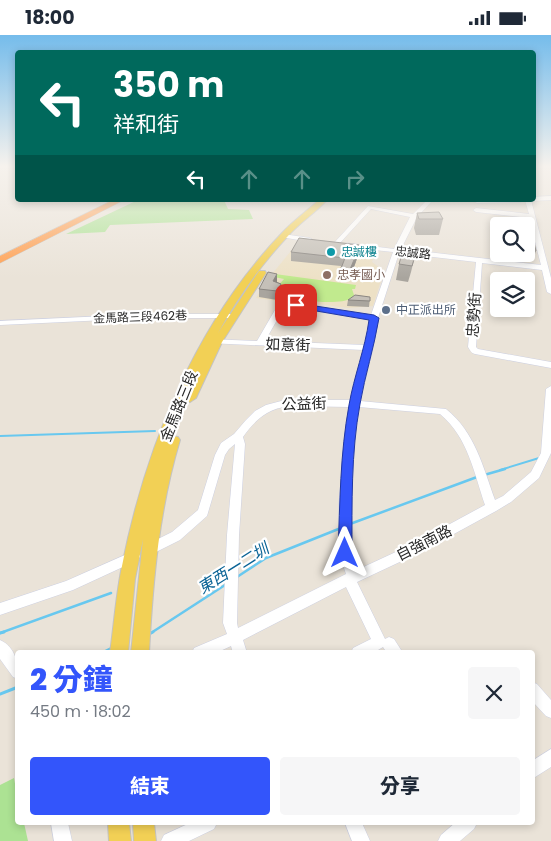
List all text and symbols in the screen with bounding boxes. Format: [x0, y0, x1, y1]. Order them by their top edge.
text: 18:00 [25, 4, 75, 31]
text: 350 m [113, 60, 224, 109]
icon: left [30, 70, 95, 135]
text: 祥和街 [113, 109, 179, 140]
icon: left [182, 165, 210, 193]
icon: ahead [235, 165, 263, 193]
icon: ahead [288, 165, 316, 193]
icon: right [341, 165, 369, 193]
map controls [490, 217, 535, 317]
button: search [490, 217, 535, 262]
street label: 忠誠路 [394, 242, 432, 263]
place label: 忠誠樓 [341, 243, 377, 260]
marker: 忠誠樓 [325, 246, 337, 258]
place label: 忠孝國小 [337, 266, 385, 283]
marker: 忠孝國小 [321, 269, 333, 281]
button: layers [490, 272, 535, 317]
pin [275, 284, 317, 326]
icon: arrive [282, 291, 310, 319]
street label: 忠勢街 [461, 292, 486, 338]
place label: 中正派出所 [396, 301, 456, 318]
marker: 中正派出所 [380, 304, 392, 316]
street label: 金馬路三段462巷 [93, 306, 187, 327]
street label: 如意街 [265, 333, 311, 356]
street label: 金馬路三段 [155, 367, 202, 445]
street label: 公益街 [281, 392, 327, 415]
street label: 自強南路 [392, 520, 455, 566]
position arrow [318, 526, 370, 578]
water label: 東西一二圳 [193, 536, 275, 599]
text: 2 分鐘 [30, 658, 113, 701]
button: close [468, 667, 520, 719]
text: 450 m · 18:02 [30, 700, 131, 723]
button: 結束 [30, 757, 270, 815]
button: 分享 [280, 757, 520, 815]

